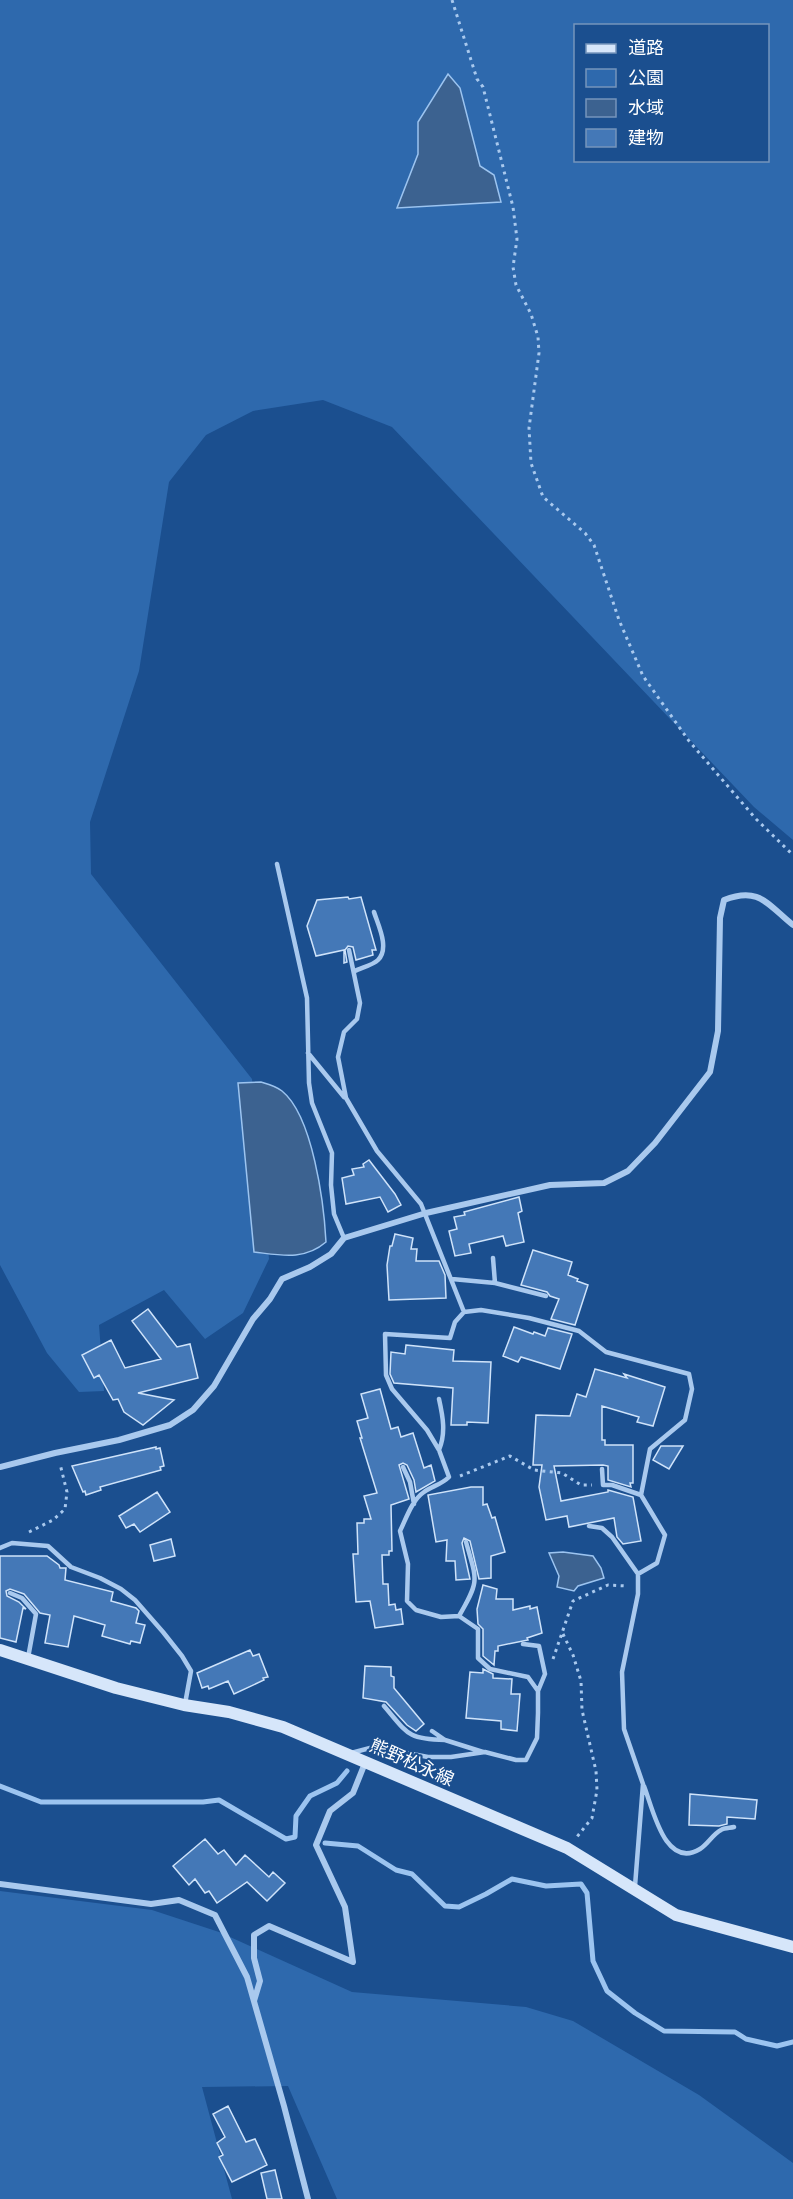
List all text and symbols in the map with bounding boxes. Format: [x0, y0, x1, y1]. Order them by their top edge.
legend [574, 24, 769, 162]
text: 道路 [628, 37, 664, 58]
text: 公園 [628, 67, 664, 88]
text: 水域 [628, 97, 664, 118]
text: 建物 [628, 127, 664, 148]
street label: 熊野松永線 [367, 1734, 457, 1790]

